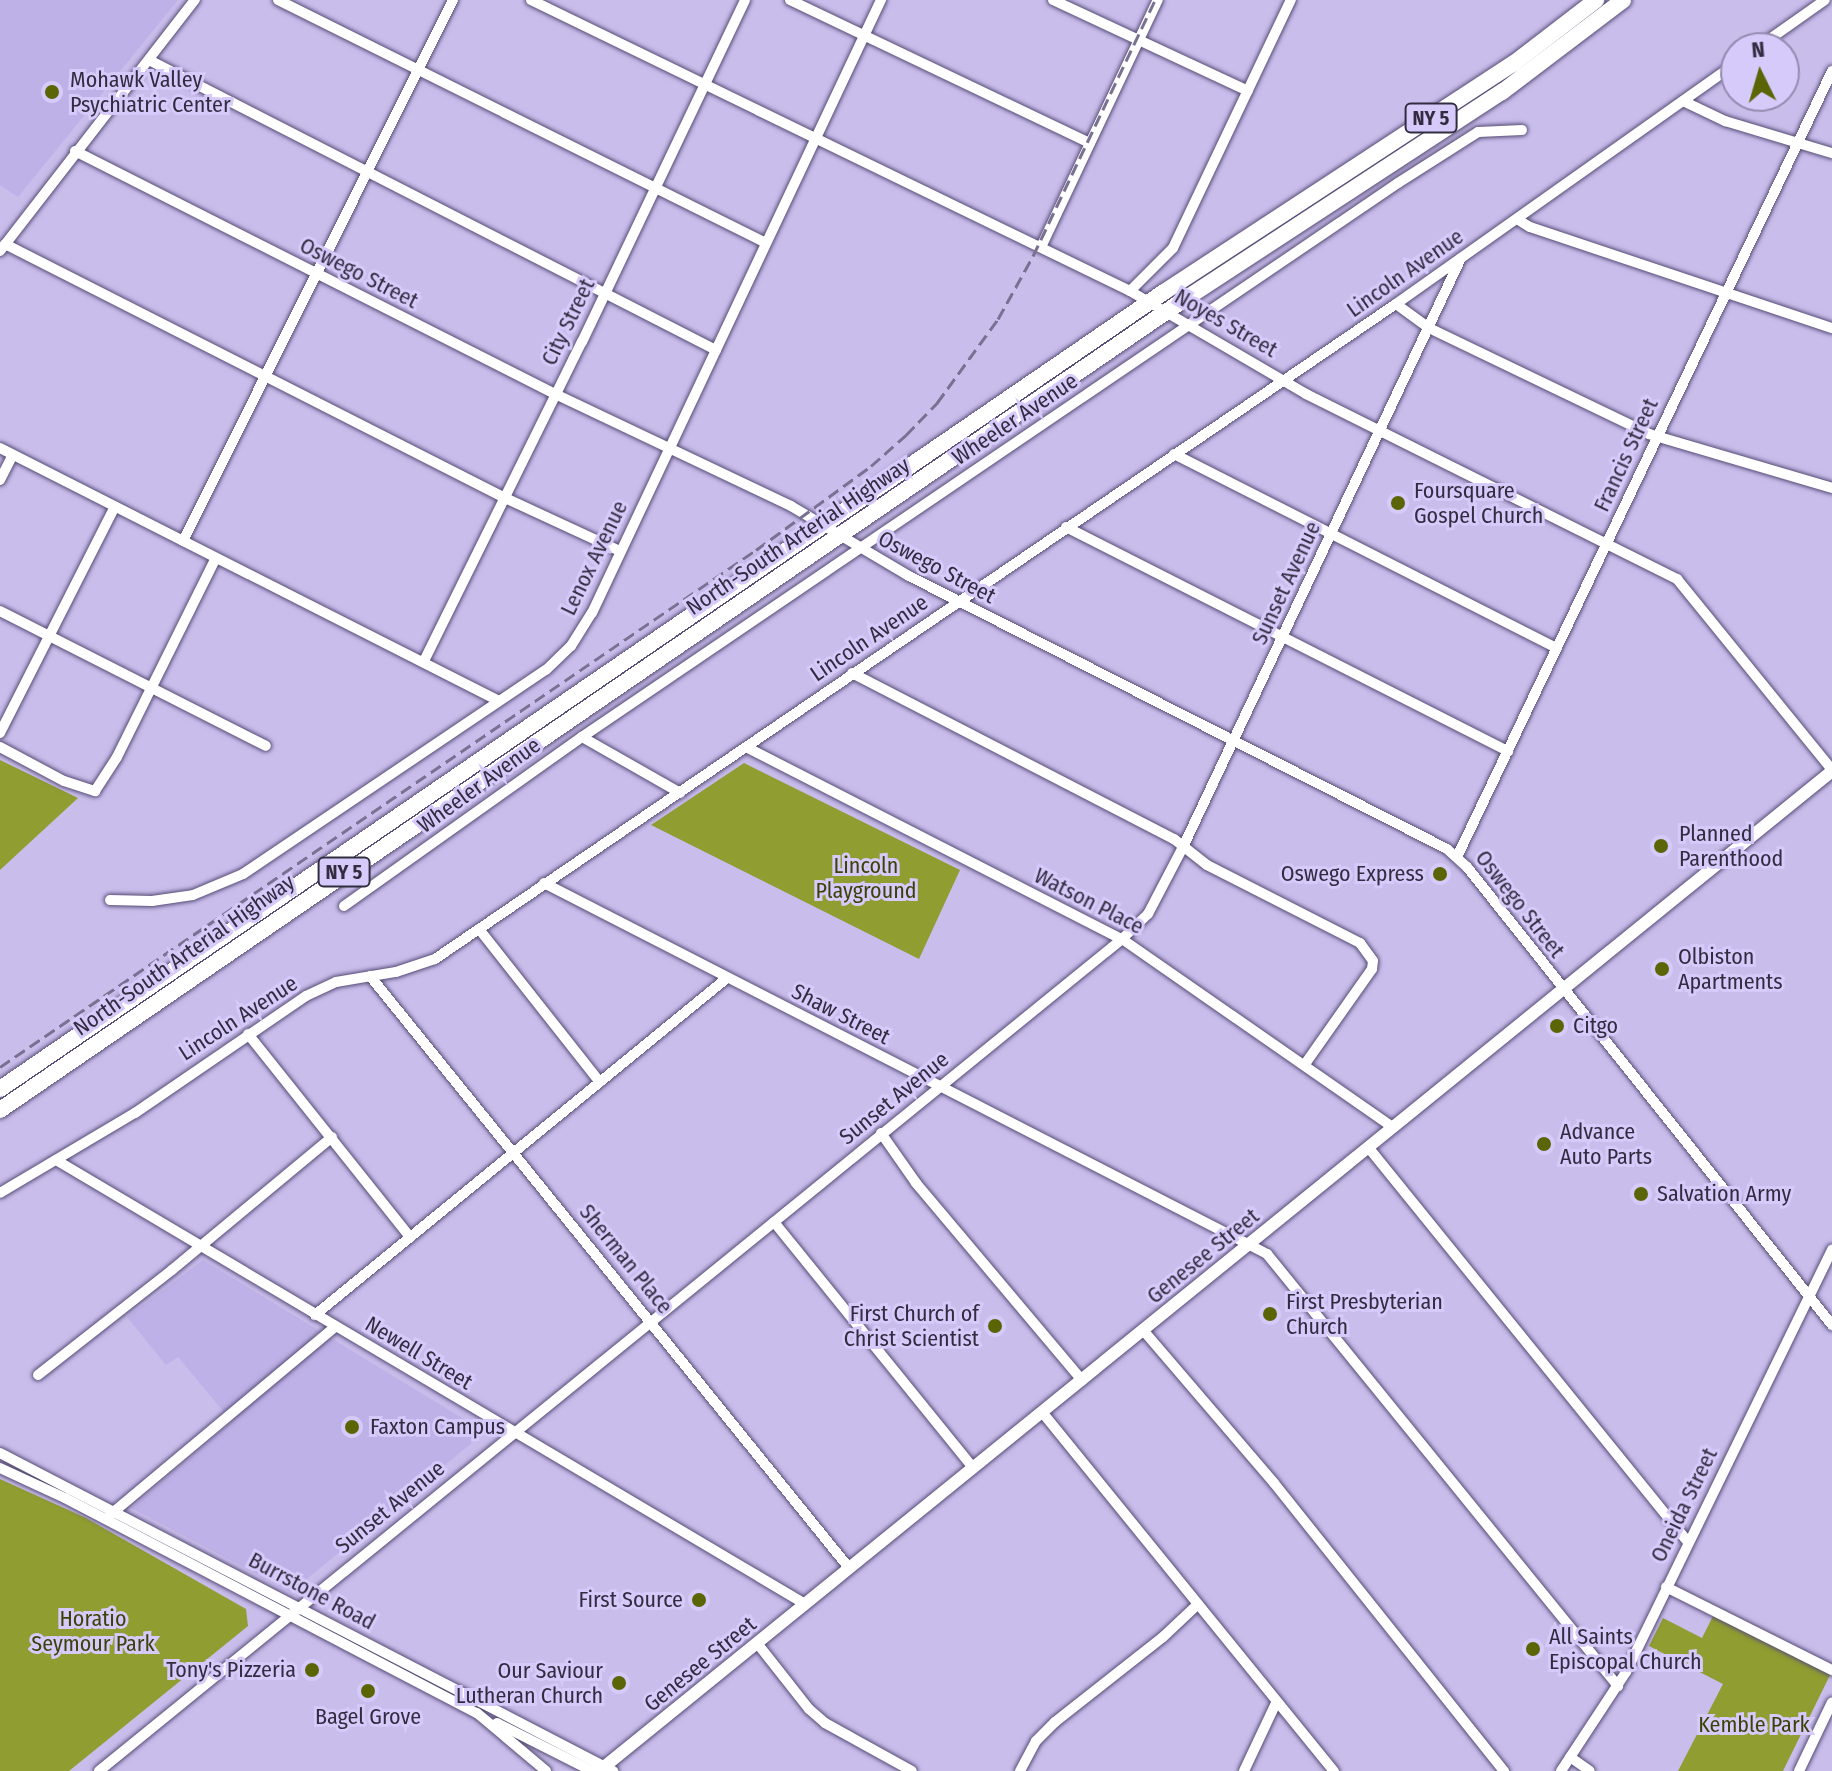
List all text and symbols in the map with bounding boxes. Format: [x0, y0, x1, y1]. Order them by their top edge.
north arrow [1720, 32, 1800, 112]
text: N [1750, 36, 1766, 64]
place label: Mohawk Valley Psychiatric Center [70, 66, 231, 118]
marker: Mohawk Valley Psychiatric Center [41, 81, 63, 103]
road number: NY 5 [1403, 102, 1459, 134]
street label: Lincoln Avenue [1342, 223, 1468, 323]
street label: Oswego Street [295, 232, 423, 314]
street label: City Street [536, 274, 600, 370]
street label: Noyes Street [1170, 283, 1282, 363]
street label: Wheeler Avenue [947, 367, 1083, 471]
street label: Francis Street [1588, 394, 1664, 516]
street label: North-South Arterial Highway [681, 451, 915, 621]
place label: Foursquare Gospel Church [1414, 477, 1543, 528]
marker: Foursquare Gospel Church [1389, 494, 1407, 512]
street label: Lenox Avenue [555, 496, 633, 620]
street label: Sunset Avenue [1246, 517, 1326, 649]
street label: Oswego Street [874, 525, 1000, 609]
street label: Lincoln Avenue [805, 589, 933, 687]
street label: Wheeler Avenue [412, 732, 546, 838]
place label: Planned Parenthood [1679, 820, 1783, 872]
marker: Planned Parenthood [1650, 835, 1672, 857]
street label: Oswego Street [1470, 845, 1570, 963]
park label: Lincoln Playground [815, 852, 917, 904]
road number: NY 5 [316, 856, 372, 888]
place label: Oswego Express [1281, 861, 1424, 887]
street label: Watson Place [1030, 862, 1148, 940]
marker: Oswego Express [1431, 865, 1449, 883]
street label: North-South Arterial Highway [68, 869, 300, 1041]
place label: Olbiston Apartments [1678, 943, 1783, 994]
marker: Olbiston Apartments [1653, 960, 1671, 978]
street label: Lincoln Avenue [174, 970, 302, 1066]
street label: Shaw Street [787, 978, 895, 1050]
place label: Citgo [1573, 1013, 1618, 1039]
marker: Citgo [1548, 1017, 1566, 1035]
street label: Sunset Avenue [834, 1046, 954, 1150]
place label: Advance Auto Parts [1560, 1118, 1652, 1170]
marker: Advance Auto Parts [1535, 1135, 1553, 1153]
place label: Salvation Army [1657, 1181, 1791, 1207]
marker: Salvation Army [1632, 1185, 1650, 1203]
street label: Sherman Place [574, 1199, 678, 1319]
street label: Genesee Street [1142, 1203, 1264, 1309]
place label: First Presbyterian Church [1286, 1288, 1443, 1340]
place label: First Church of Christ Scientist [844, 1300, 979, 1352]
marker: First Presbyterian Church [1261, 1305, 1279, 1323]
street label: Newell Street [361, 1311, 477, 1395]
marker: First Church of Christ Scientist [986, 1317, 1004, 1335]
place label: Faxton Campus [370, 1414, 505, 1440]
marker: Faxton Campus [341, 1416, 363, 1438]
street label: Oneida Street [1645, 1444, 1723, 1566]
street label: Sunset Avenue [330, 1455, 450, 1559]
street label: Burrstone Road [244, 1547, 380, 1635]
place label: First Source [578, 1587, 683, 1613]
marker: First Source [690, 1591, 708, 1609]
park label: Horatio Seymour Park [31, 1605, 155, 1656]
street label: Genesee Street [639, 1611, 761, 1717]
place label: All Saints Episcopal Church [1549, 1623, 1701, 1674]
marker: All Saints Episcopal Church [1524, 1640, 1542, 1658]
place label: Tony's Pizzeria [166, 1657, 296, 1683]
place label: Our Saviour Lutheran Church [456, 1657, 603, 1708]
marker: Tony's Pizzeria [303, 1661, 321, 1679]
marker: Our Saviour Lutheran Church [610, 1674, 628, 1692]
marker: Bagel Grove [359, 1682, 377, 1700]
place label: Bagel Grove [315, 1704, 421, 1730]
park label: Kemble Park [1698, 1712, 1810, 1738]

